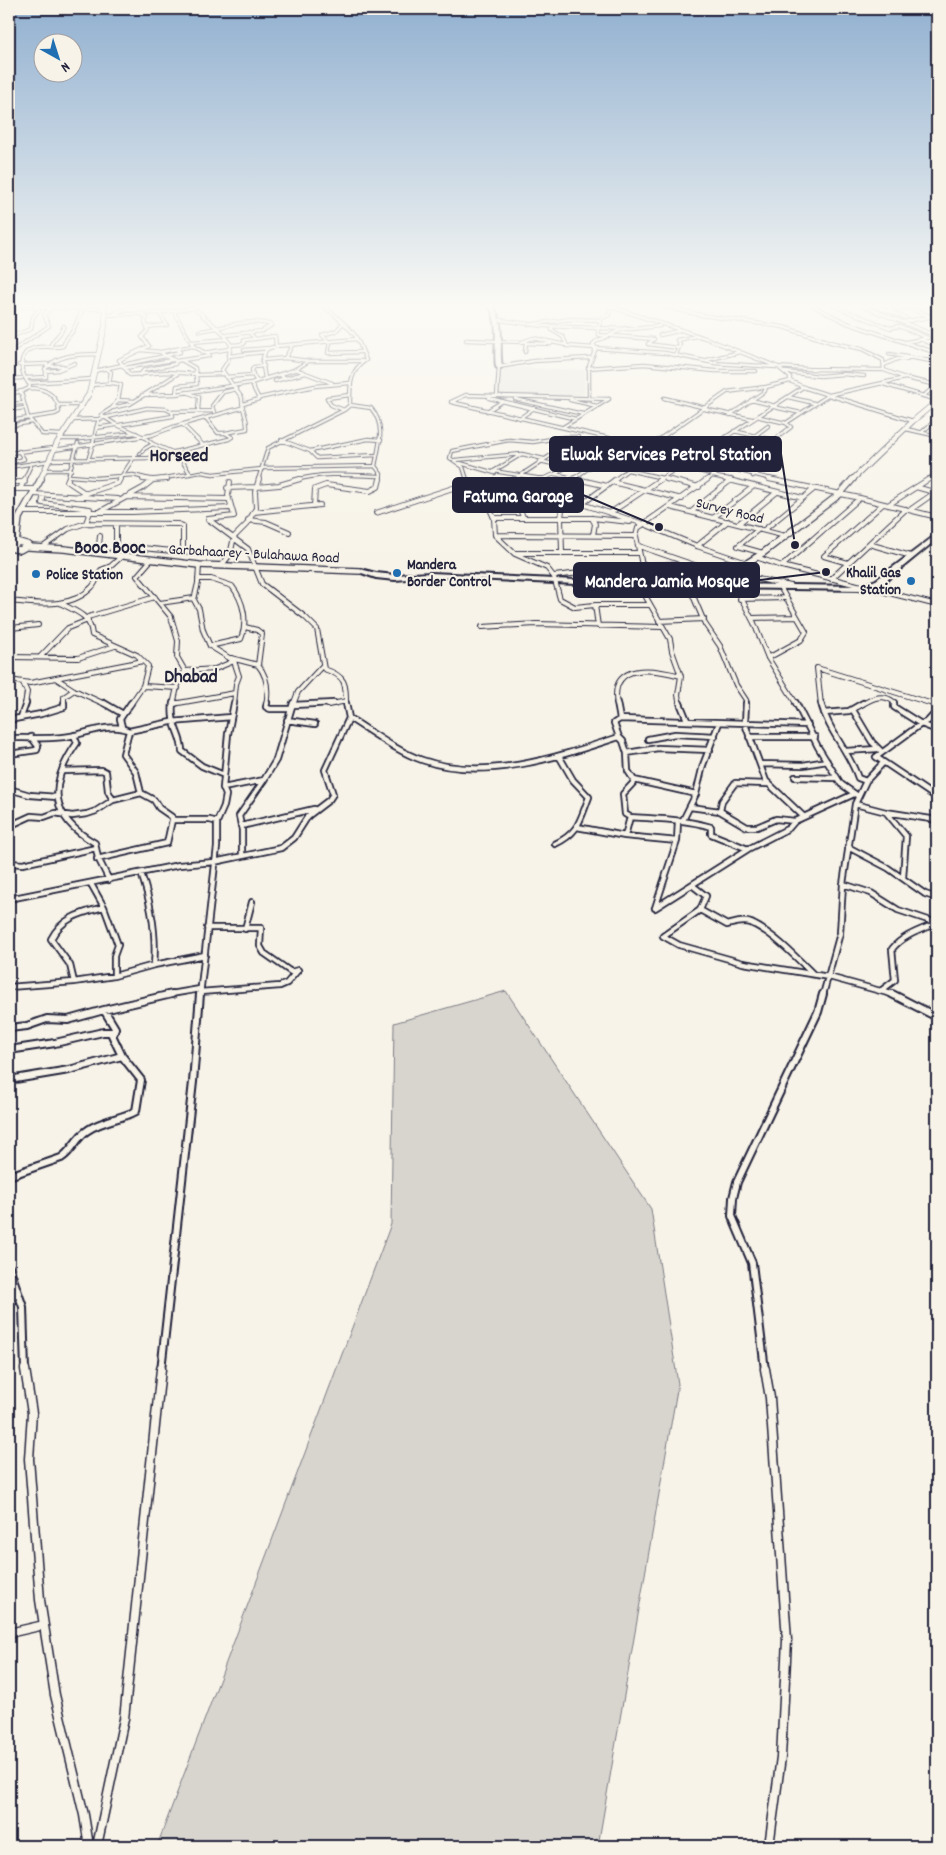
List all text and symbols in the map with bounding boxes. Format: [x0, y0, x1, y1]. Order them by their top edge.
north arrow [32, 32, 82, 82]
text: N [56, 57, 74, 77]
callout: Elwak Services Petrol Station [550, 437, 781, 471]
text: Elwak Services Petrol Station [561, 443, 771, 470]
district label: Horseed [150, 444, 209, 471]
callout: Fatuma Garage [453, 478, 583, 512]
text: Fatuma Garage [463, 485, 573, 512]
street label: Survey Road [693, 493, 766, 531]
district label: Booc Booc [74, 536, 146, 563]
street label: Garbahaarey - Bulahawa Road [168, 540, 340, 570]
place label: Mandera Border Control [407, 555, 492, 594]
callout: Mandera Jamia Mosque [574, 563, 759, 597]
place label: Khalil Gas Station [846, 563, 901, 602]
place label: Police Station [46, 565, 123, 587]
marker: Mandera Border Control [391, 567, 403, 579]
marker: Police Station [30, 568, 42, 580]
text: Mandera Jamia Mosque [585, 570, 749, 597]
marker: Khalil Gas Station [905, 575, 917, 587]
district label: Dhabad [164, 665, 218, 692]

